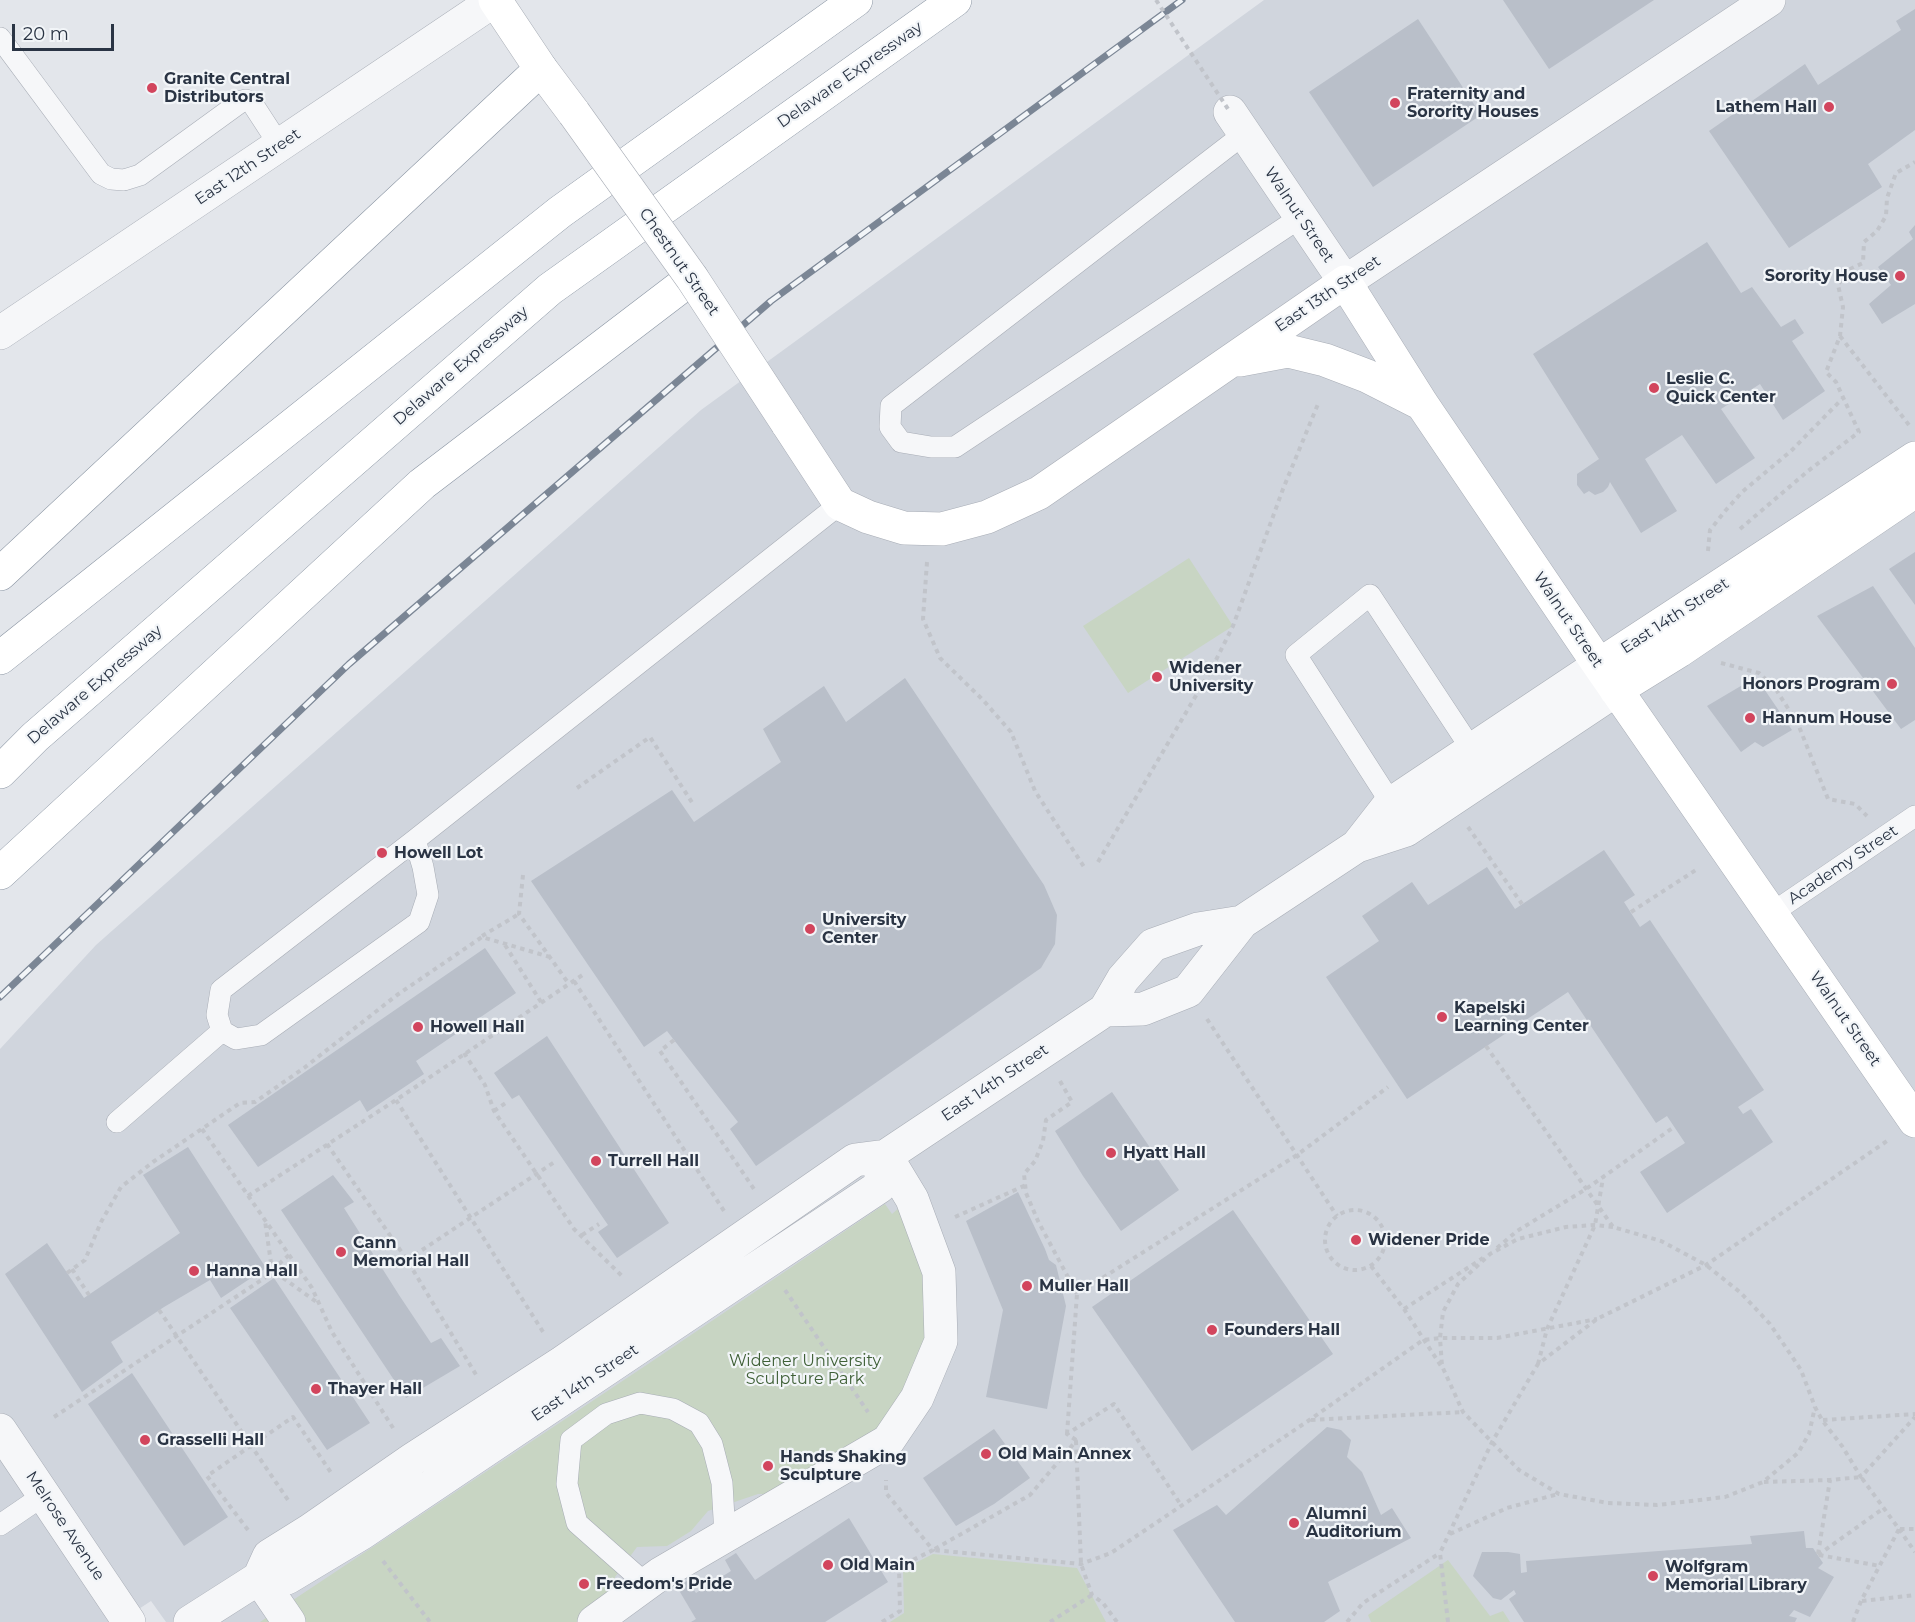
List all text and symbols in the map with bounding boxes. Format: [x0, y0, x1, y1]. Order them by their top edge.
scale bar [15, 12, 117, 50]
street label: Delaware Expressway [774, 18, 926, 132]
text: 20 m [23, 23, 69, 45]
place label: Granite Central Distributors [164, 69, 290, 107]
marker: Granite Central Distributors [145, 81, 159, 95]
place label: Fraternity and Sorority Houses [1407, 84, 1539, 122]
marker: Fraternity and Sorority Houses [1388, 96, 1402, 110]
place label: Lathem Hall [1715, 97, 1817, 117]
marker: Lathem Hall [1822, 100, 1836, 114]
street label: East 12th Street [192, 125, 304, 209]
street label: Walnut Street [1260, 164, 1338, 266]
street label: Chestnut Street [635, 205, 723, 319]
street label: East 13th Street [1272, 252, 1384, 336]
place label: Sorority House [1765, 266, 1888, 286]
marker: Sorority House [1893, 269, 1907, 283]
street label: Delaware Expressway [390, 302, 532, 430]
place label: Leslie C. Quick Center [1666, 369, 1776, 407]
marker: Leslie C. Quick Center [1647, 381, 1661, 395]
street label: Walnut Street [1529, 569, 1607, 671]
street label: East 14th Street [1617, 574, 1733, 658]
street label: Delaware Expressway [24, 621, 166, 749]
place label: Widener University [1169, 658, 1253, 696]
marker: Widener University [1150, 670, 1164, 684]
place label: Honors Program [1742, 674, 1880, 694]
marker: Honors Program [1885, 677, 1899, 691]
place label: Hannum House [1762, 708, 1892, 728]
marker: Hannum House [1743, 711, 1757, 725]
street label: Academy Street [1784, 821, 1902, 909]
place label: Howell Lot [394, 843, 483, 863]
marker: Howell Lot [375, 846, 389, 860]
place label: University Center [822, 910, 906, 948]
marker: University Center [803, 922, 817, 936]
street label: Walnut Street [1805, 968, 1885, 1070]
place label: Kapelski Learning Center [1454, 998, 1589, 1036]
marker: Kapelski Learning Center [1435, 1010, 1449, 1024]
place label: Howell Hall [430, 1017, 525, 1037]
marker: Howell Hall [411, 1020, 425, 1034]
street label: East 14th Street [938, 1040, 1052, 1126]
place label: Hyatt Hall [1123, 1143, 1206, 1163]
marker: Hyatt Hall [1104, 1146, 1118, 1160]
place label: Turrell Hall [608, 1151, 699, 1171]
marker: Turrell Hall [589, 1154, 603, 1168]
place label: Widener Pride [1368, 1230, 1490, 1250]
place label: Cann Memorial Hall [353, 1233, 469, 1271]
marker: Widener Pride [1349, 1233, 1363, 1247]
marker: Cann Memorial Hall [334, 1245, 348, 1259]
place label: Hanna Hall [206, 1261, 298, 1281]
marker: Hanna Hall [187, 1264, 201, 1278]
place label: Muller Hall [1039, 1276, 1129, 1296]
marker: Muller Hall [1020, 1279, 1034, 1293]
place label: Founders Hall [1224, 1320, 1340, 1340]
marker: Founders Hall [1205, 1323, 1219, 1337]
street label: East 14th Street [528, 1340, 642, 1426]
park label: Widener University Sculpture Park [729, 1351, 881, 1389]
place label: Thayer Hall [328, 1379, 422, 1399]
marker: Thayer Hall [309, 1382, 323, 1396]
place label: Grasselli Hall [157, 1430, 264, 1450]
marker: Grasselli Hall [138, 1433, 152, 1447]
place label: Old Main Annex [998, 1444, 1131, 1464]
place label: Hands Shaking Sculpture [780, 1447, 907, 1485]
marker: Old Main Annex [979, 1447, 993, 1461]
marker: Hands Shaking Sculpture [761, 1459, 775, 1473]
street label: Melrose Avenue [21, 1468, 109, 1584]
place label: Alumni Auditorium [1306, 1504, 1402, 1542]
marker: Alumni Auditorium [1287, 1516, 1301, 1530]
place label: Old Main [840, 1555, 915, 1575]
place label: Wolfgram Memorial Library [1665, 1557, 1807, 1595]
marker: Old Main [821, 1558, 835, 1572]
marker: Wolfgram Memorial Library [1646, 1569, 1660, 1583]
place label: Freedom's Pride [596, 1574, 732, 1594]
marker: Freedom's Pride [577, 1577, 591, 1591]

